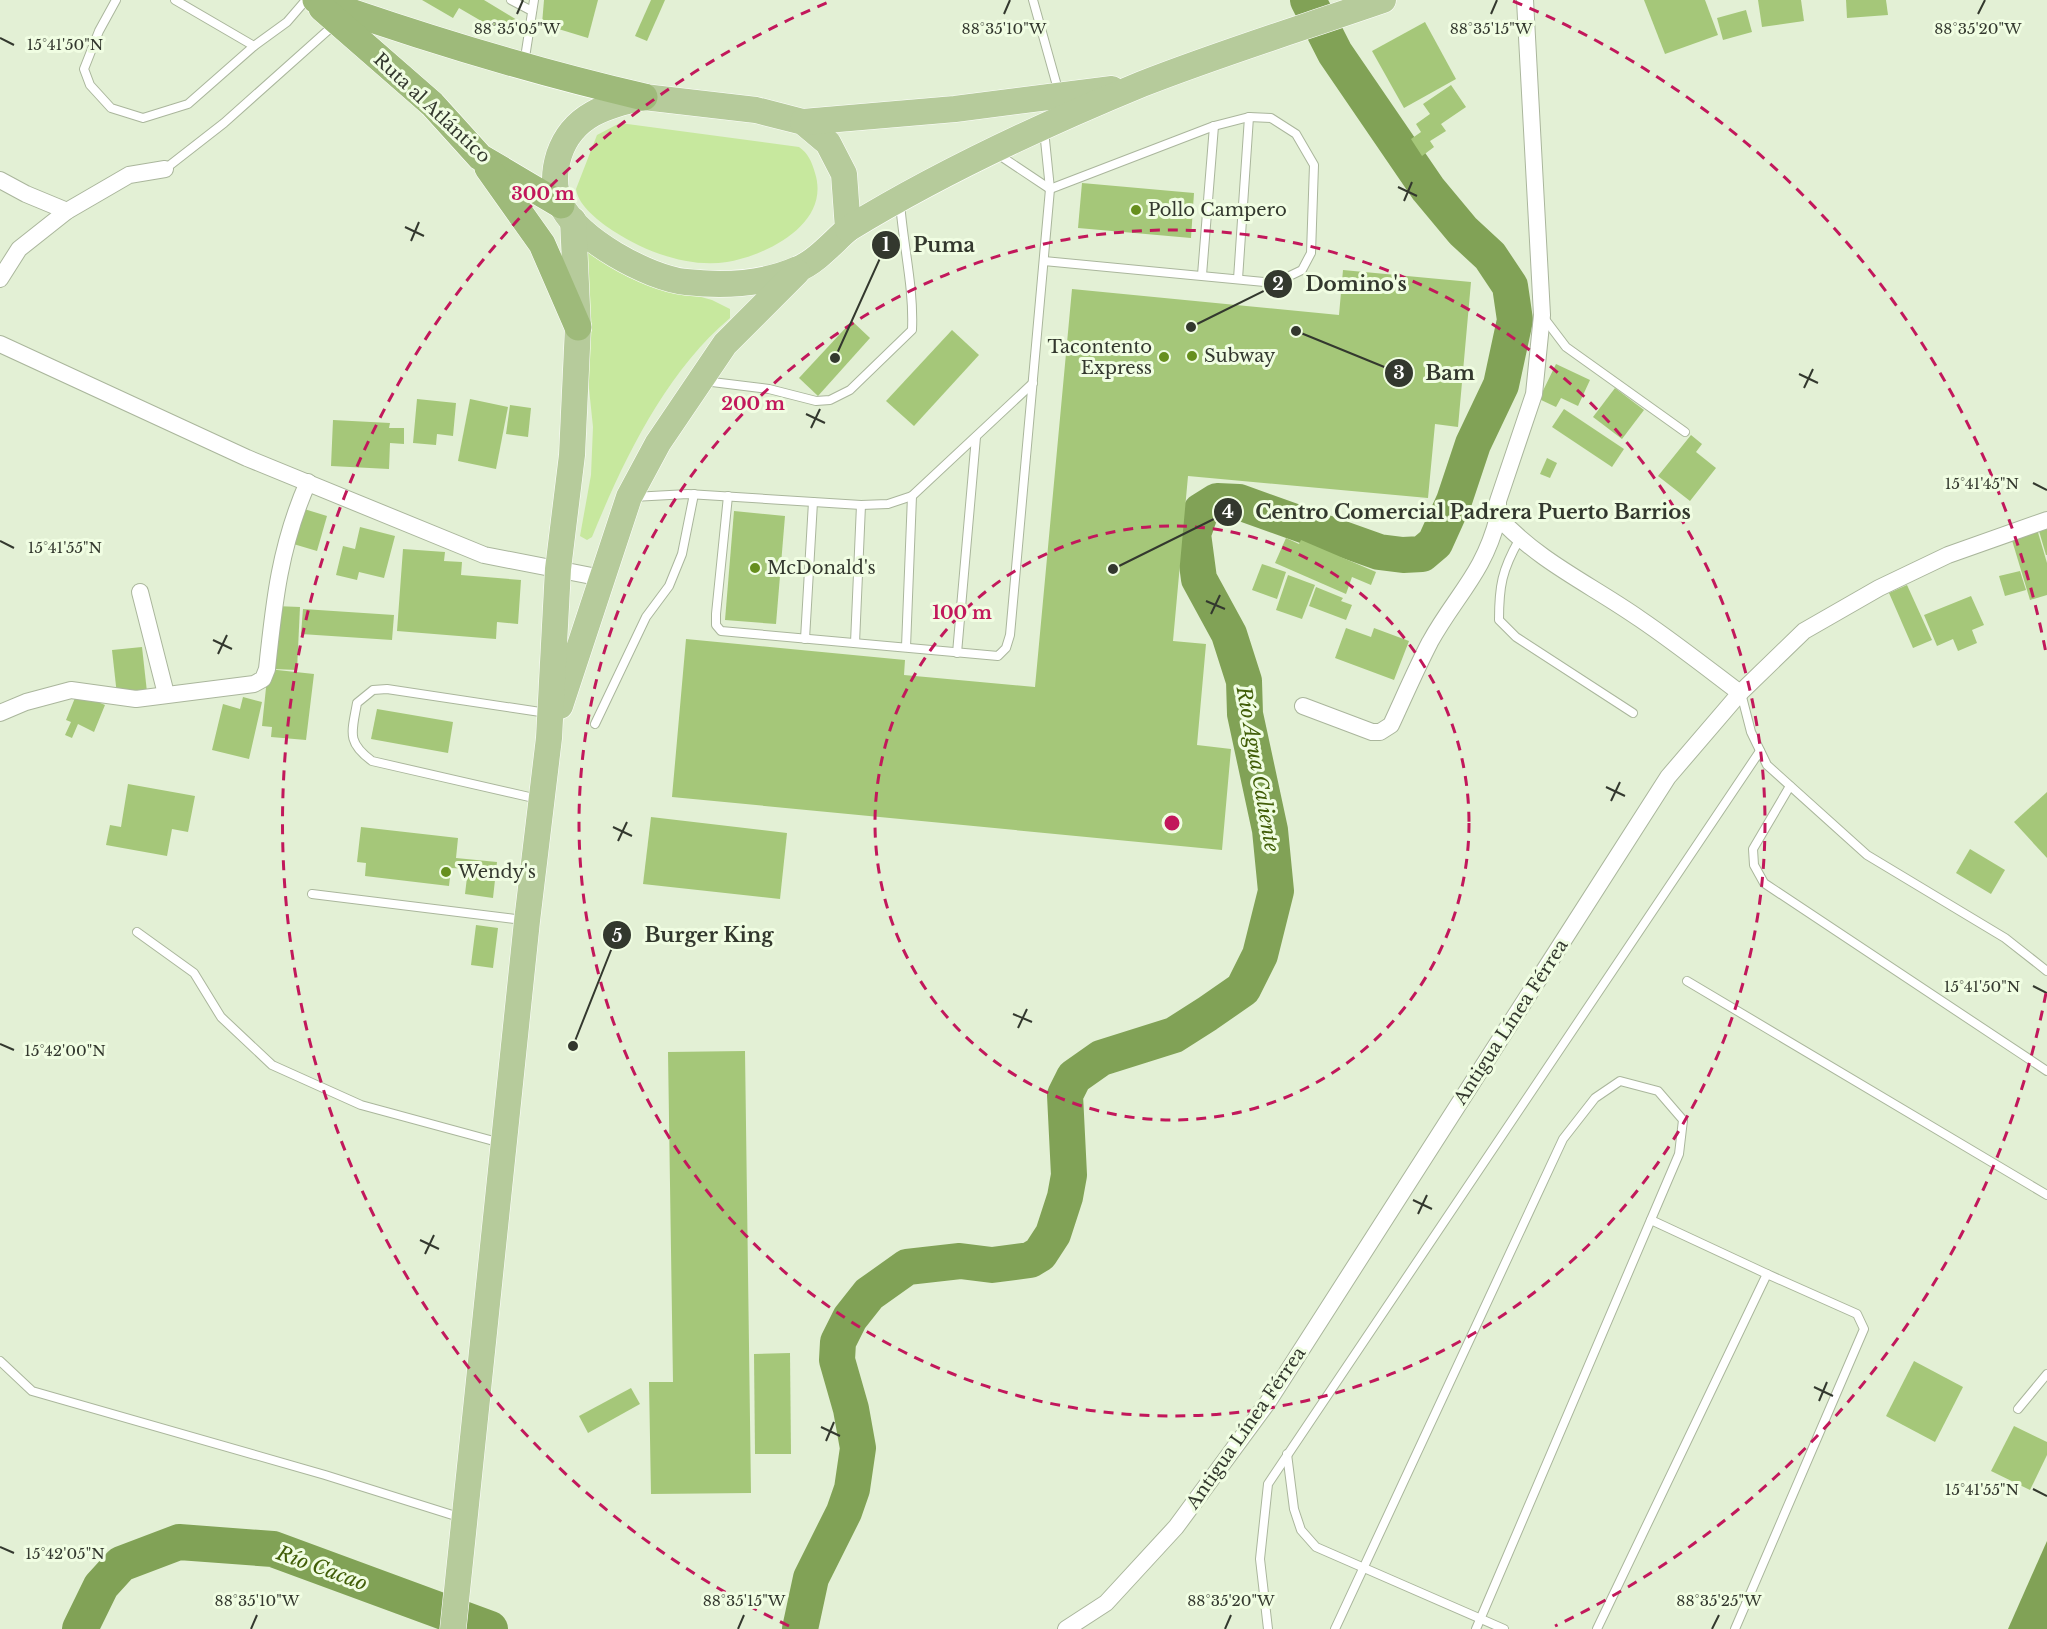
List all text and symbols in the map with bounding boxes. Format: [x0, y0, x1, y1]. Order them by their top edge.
text: 88°35'05"W [474, 19, 561, 38]
text: 88°35'10"W [962, 19, 1047, 38]
text: 88°35'15"W [1450, 19, 1533, 38]
text: 88°35'20"W [1934, 19, 2022, 38]
text: 15°41'50"N [27, 35, 103, 54]
street label: Ruta al Atlántico [369, 48, 495, 168]
text: 300 m [511, 183, 575, 205]
place label: Pollo Campero [1148, 199, 1287, 221]
marker: Pollo Campero [1129, 203, 1143, 217]
callout: Puma [871, 226, 987, 264]
text: Puma [913, 233, 976, 257]
text: 1 [882, 234, 890, 256]
callout: Domino's [1263, 265, 1419, 303]
text: Domino's [1305, 272, 1407, 296]
text: 2 [1272, 273, 1284, 295]
place label: Tacontento Express [1048, 336, 1152, 379]
place label: Subway [1204, 345, 1276, 367]
marker: Subway [1185, 349, 1199, 363]
marker: Tacontento Express [1157, 350, 1171, 364]
callout: Bam [1384, 354, 1487, 392]
text: Bam [1425, 361, 1475, 385]
text: 3 [1393, 362, 1405, 384]
text: 200 m [721, 393, 785, 415]
text: 15°41'45"N [1945, 474, 2019, 493]
callout: Centro Comercial Padrera Puerto Barrios [1213, 493, 1703, 531]
text: Centro Comercial Padrera Puerto Barrios [1255, 500, 1691, 524]
text: 4 [1222, 501, 1234, 523]
text: 15°41'55"N [28, 538, 102, 557]
place label: McDonald's [767, 557, 876, 579]
marker: McDonald's [748, 561, 762, 575]
text: 100 m [932, 602, 992, 624]
water label: Río Agua Caliente [1231, 683, 1284, 854]
centre of rings [1162, 813, 1182, 833]
place label: Wendy's [457, 861, 536, 883]
marker: Wendy's [439, 865, 453, 879]
callout: Burger King [602, 916, 785, 954]
text: Burger King [644, 923, 774, 947]
text: 5 [612, 925, 622, 947]
street label: Antigua Línea Férrea [1449, 935, 1573, 1110]
text: 15°41'50"N [1944, 977, 2020, 996]
text: 15°42'00"N [24, 1041, 106, 1060]
street label: Antigua Línea Férrea [1181, 1343, 1310, 1514]
text: 15°41'55"N [1945, 1480, 2019, 1499]
water label: Río Cacao [273, 1540, 371, 1595]
text: 15°42'05"N [25, 1544, 105, 1563]
text: 88°35'10"W [215, 1591, 300, 1610]
text: 88°35'15"W [703, 1591, 786, 1610]
text: 88°35'20"W [1187, 1591, 1275, 1610]
text: 88°35'25"W [1676, 1591, 1762, 1610]

